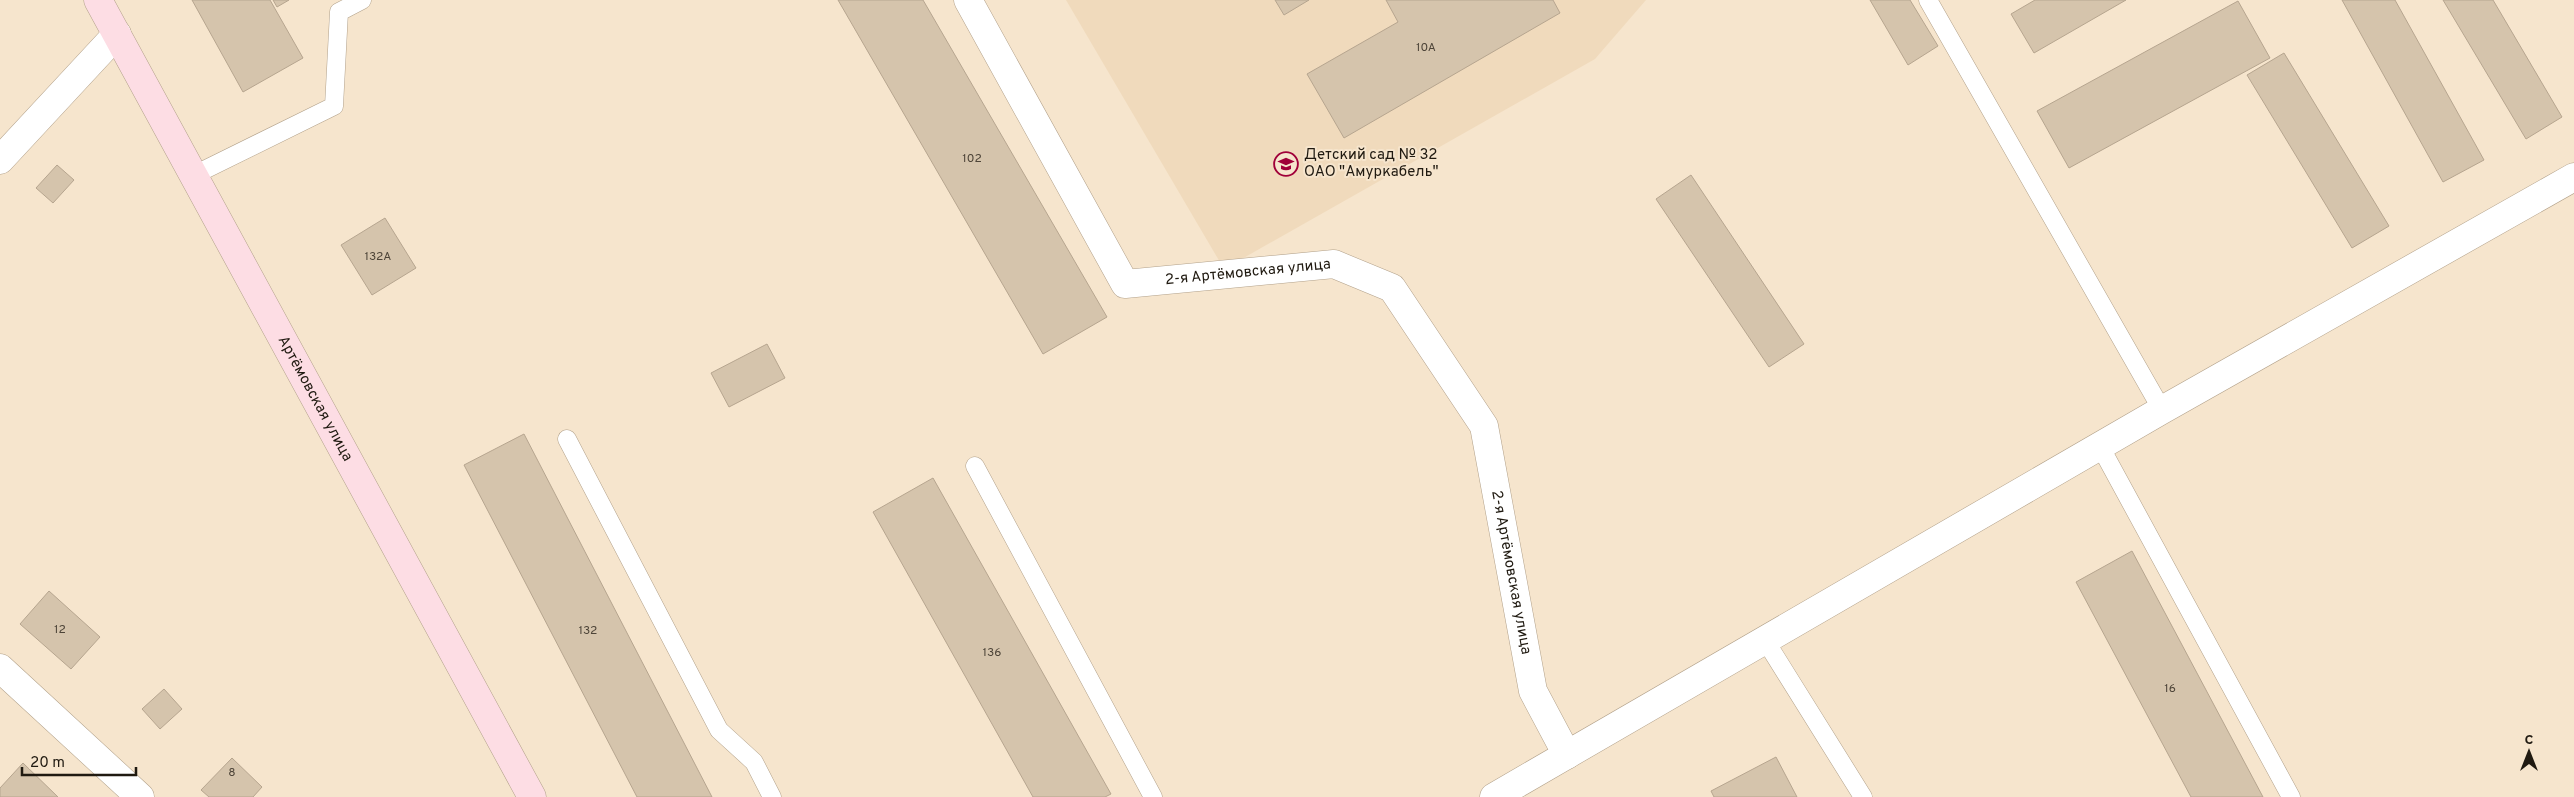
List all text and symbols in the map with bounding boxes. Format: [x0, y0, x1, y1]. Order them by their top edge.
house number: 10А [1416, 40, 1436, 56]
place label: Детский сад № 32 ОАО "Амуркабель" [1304, 146, 1439, 182]
house number: 102 [962, 151, 982, 167]
school or university icon: Детский сад № 32 ОАО "Амуркабель" [1273, 151, 1299, 177]
house number: 132А [365, 249, 391, 265]
street label: 2-я Артёмовская улица [1164, 255, 1332, 290]
street label: Артёмовская улица [273, 333, 357, 465]
street label: 2-я Артёмовская улица [1487, 489, 1536, 656]
house number: 12 [54, 622, 66, 638]
house number: 132 [579, 623, 597, 639]
house number: 136 [983, 645, 1001, 661]
house number: 16 [2164, 681, 2176, 697]
north arrow [2504, 727, 2554, 777]
text: С [2525, 732, 2534, 749]
scale bar [22, 744, 136, 776]
text: 20 m [30, 754, 65, 773]
house number: 8 [228, 765, 236, 781]

